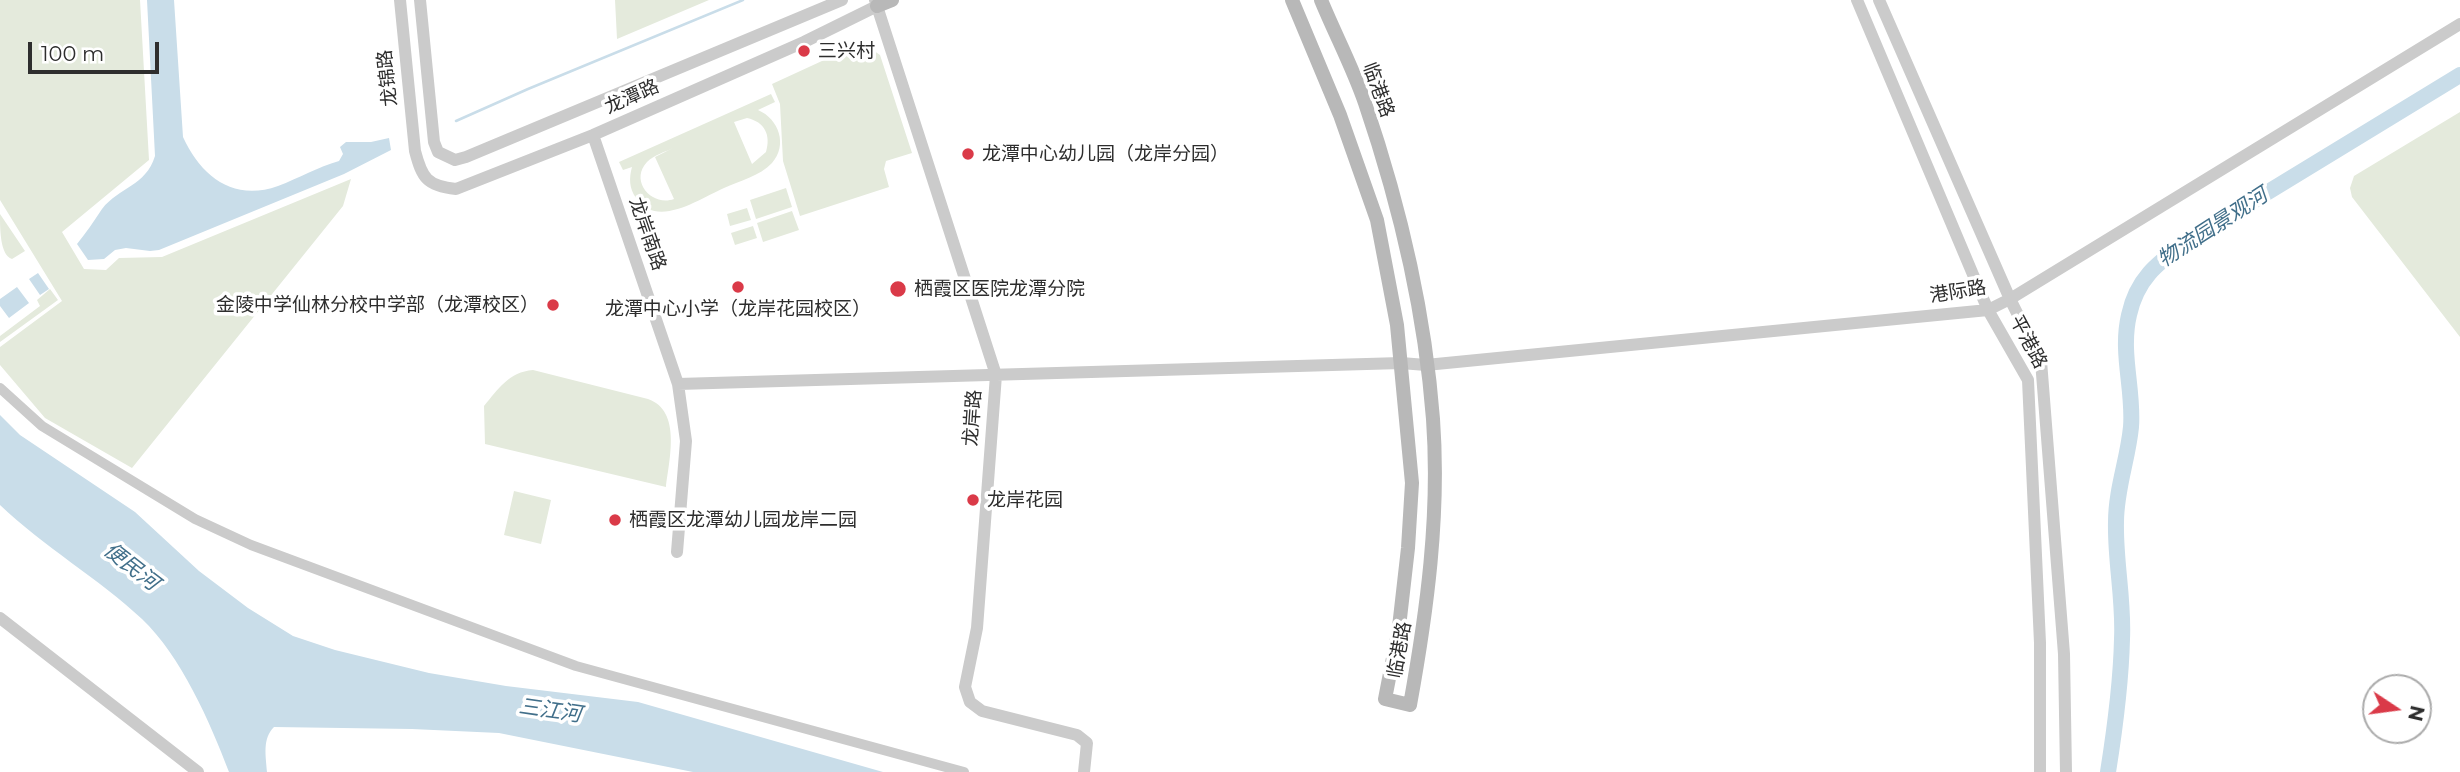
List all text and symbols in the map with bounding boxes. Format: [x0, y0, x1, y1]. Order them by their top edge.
scale bar [32, 28, 163, 72]
place label: 三兴村 [818, 40, 875, 62]
text: 100 m [41, 41, 104, 66]
marker: 三兴村 [796, 43, 812, 59]
street label: 龙锦路 [374, 48, 402, 108]
street label: 临港路 [1358, 59, 1398, 121]
street label: 龙潭路 [601, 75, 663, 119]
place label: 龙潭中心幼儿园（龙岸分园） [982, 143, 1229, 165]
marker: 龙潭中心幼儿园（龙岸分园） [960, 146, 976, 162]
water label: 物流园景观河 [2153, 183, 2273, 273]
street label: 龙岸南路 [624, 194, 670, 274]
street label: 港际路 [1928, 276, 1988, 308]
place label: 栖霞区医院龙潭分院 [914, 278, 1085, 300]
marker: 龙潭中心小学（龙岸花园校区） [730, 279, 746, 295]
marker: 栖霞区医院龙潭分院 [888, 279, 908, 299]
place label: 金陵中学仙林分校中学部（龙潭校区） [216, 294, 539, 316]
marker: 金陵中学仙林分校中学部（龙潭校区） [545, 297, 561, 313]
place label: 龙潭中心小学（龙岸花园校区） [605, 298, 871, 320]
street label: 平港路 [2005, 311, 2051, 373]
street label: 龙岸路 [960, 389, 986, 447]
place label: 龙岸花园 [987, 489, 1063, 511]
marker: 龙岸花园 [965, 492, 981, 508]
place label: 栖霞区龙潭幼儿园龙岸二园 [629, 509, 857, 531]
marker: 栖霞区龙潭幼儿园龙岸二园 [607, 512, 623, 528]
water label: 便民河 [98, 538, 164, 596]
street label: 临港路 [1384, 620, 1416, 680]
north arrow [2362, 674, 2432, 744]
water label: 三江河 [517, 694, 583, 728]
text: N [2403, 703, 2429, 723]

